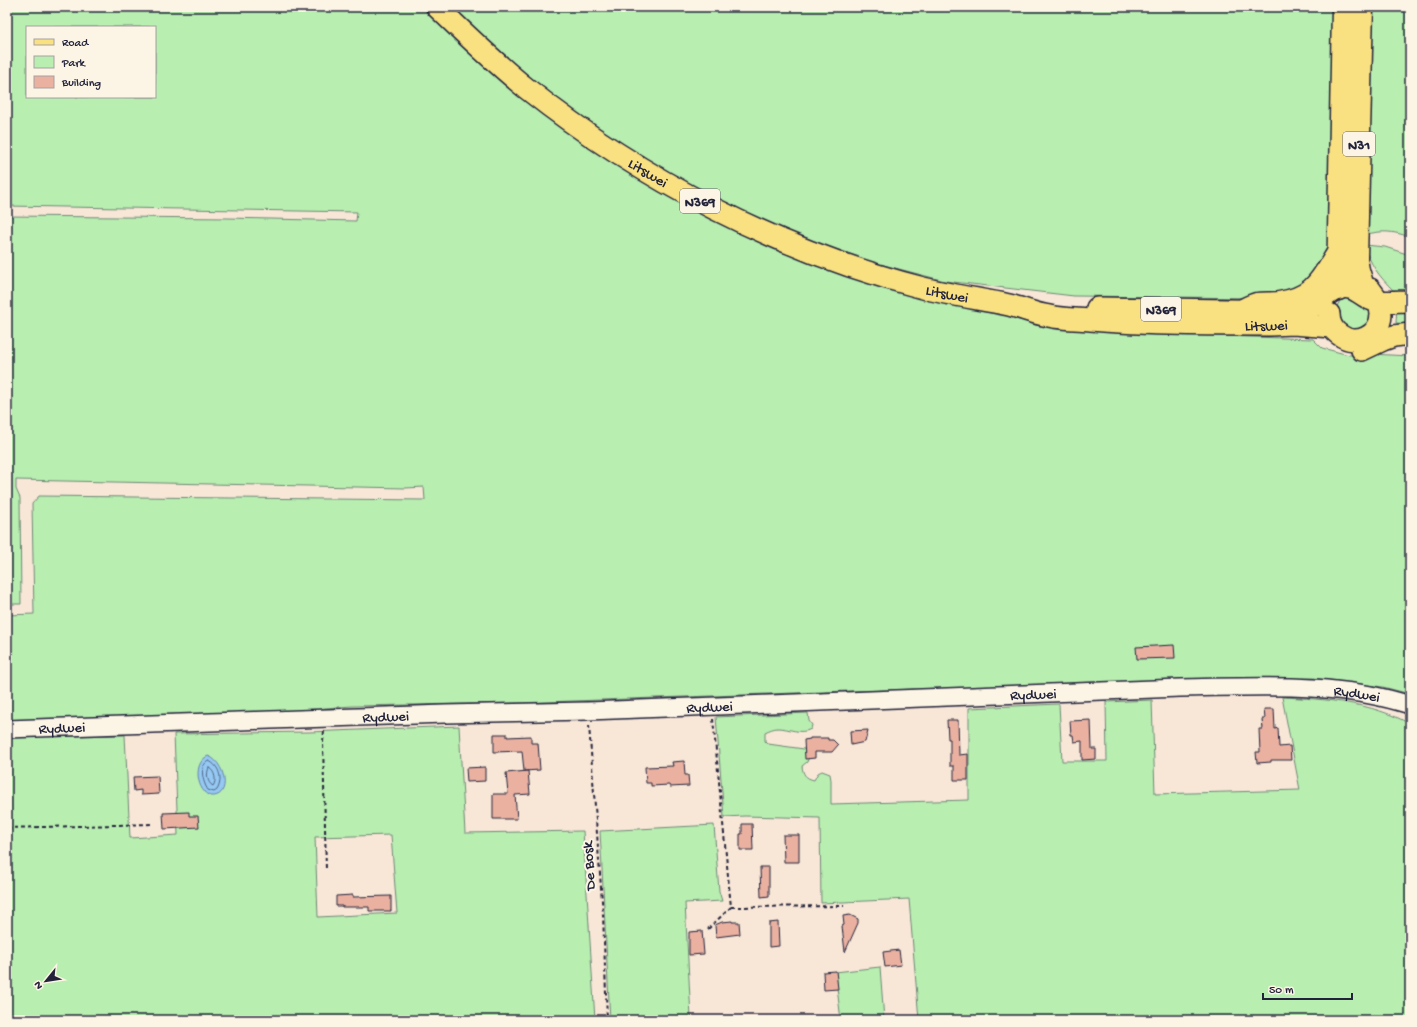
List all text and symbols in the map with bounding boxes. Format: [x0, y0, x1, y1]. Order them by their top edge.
legend [26, 26, 156, 98]
text: Road [62, 37, 89, 51]
text: Park [61, 57, 87, 71]
text: Building [61, 77, 101, 91]
road number: N31 [1343, 132, 1375, 156]
street label: Litswei [624, 155, 670, 193]
road number: N369 [680, 189, 720, 213]
street label: Litswei [924, 282, 970, 308]
road number: N369 [1141, 297, 1181, 321]
street label: Litswei [1245, 317, 1288, 336]
street label: Rydwei [1333, 683, 1381, 708]
street label: Rydwei [1010, 686, 1057, 706]
street label: Rydwei [686, 698, 733, 718]
street label: Rydwei [362, 708, 409, 728]
street label: Rydwei [38, 719, 86, 739]
street label: De Bosk [579, 840, 601, 892]
north arrow [26, 961, 66, 1001]
scale bar [1263, 975, 1352, 1001]
text: N [32, 979, 46, 991]
text: 50 m [1269, 984, 1294, 998]

